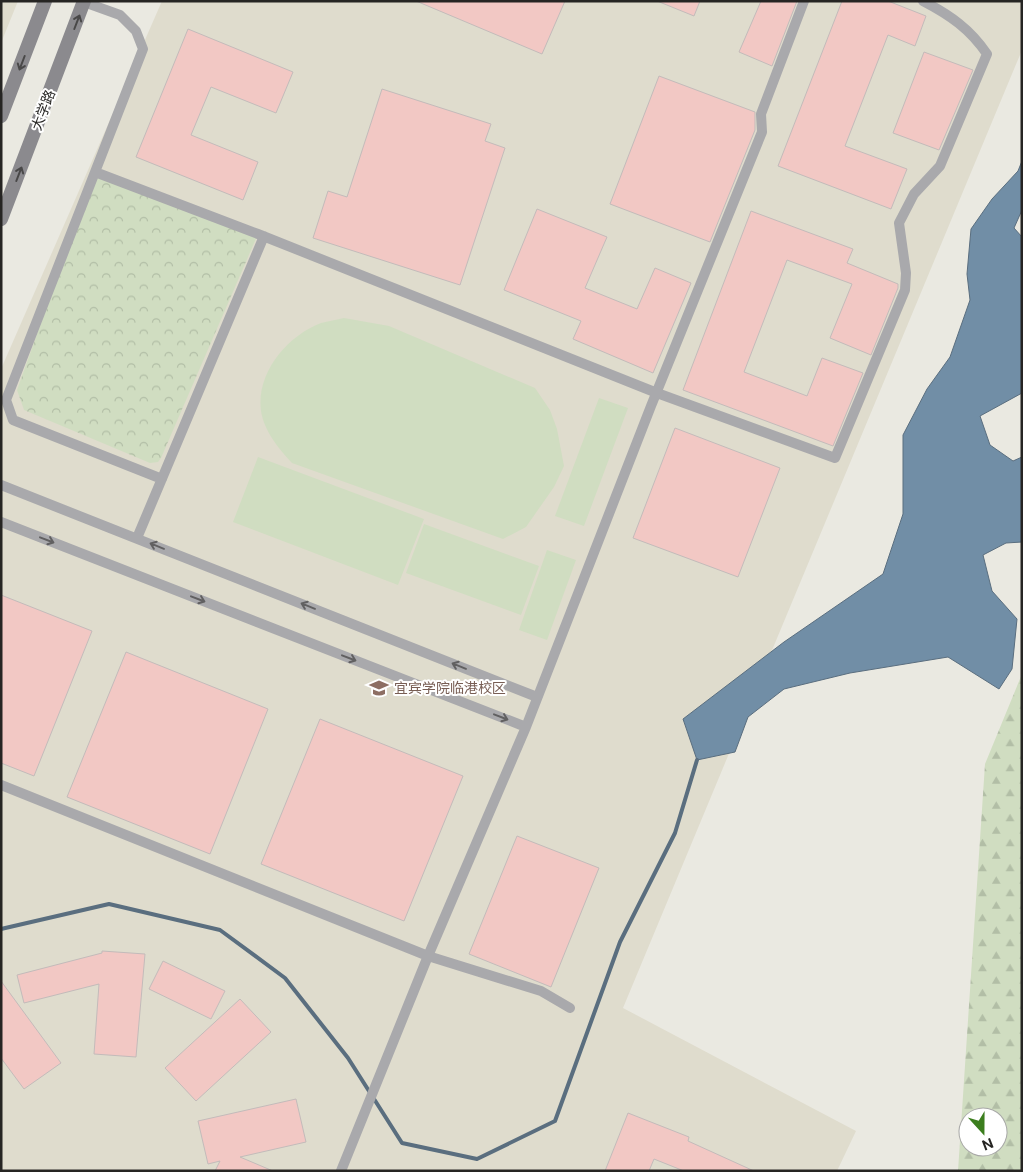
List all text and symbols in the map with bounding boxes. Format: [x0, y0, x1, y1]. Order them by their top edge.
one-way arrow [72, 15, 82, 30]
one-way arrow [17, 55, 26, 70]
street label: 大学路 [28, 88, 58, 132]
one-way arrow [15, 167, 24, 182]
one-way arrow [39, 536, 54, 545]
one-way arrow [150, 540, 165, 550]
one-way arrow [190, 595, 205, 604]
one-way arrow [301, 600, 316, 610]
one-way arrow [341, 654, 357, 663]
one-way arrow [452, 661, 467, 670]
school or university icon: 宜宾学院临港校区 [368, 677, 390, 699]
place label: 宜宾学院临港校区 [394, 680, 506, 696]
one-way arrow [493, 713, 508, 722]
north arrow [958, 1107, 1008, 1157]
text: N [980, 1135, 996, 1154]

